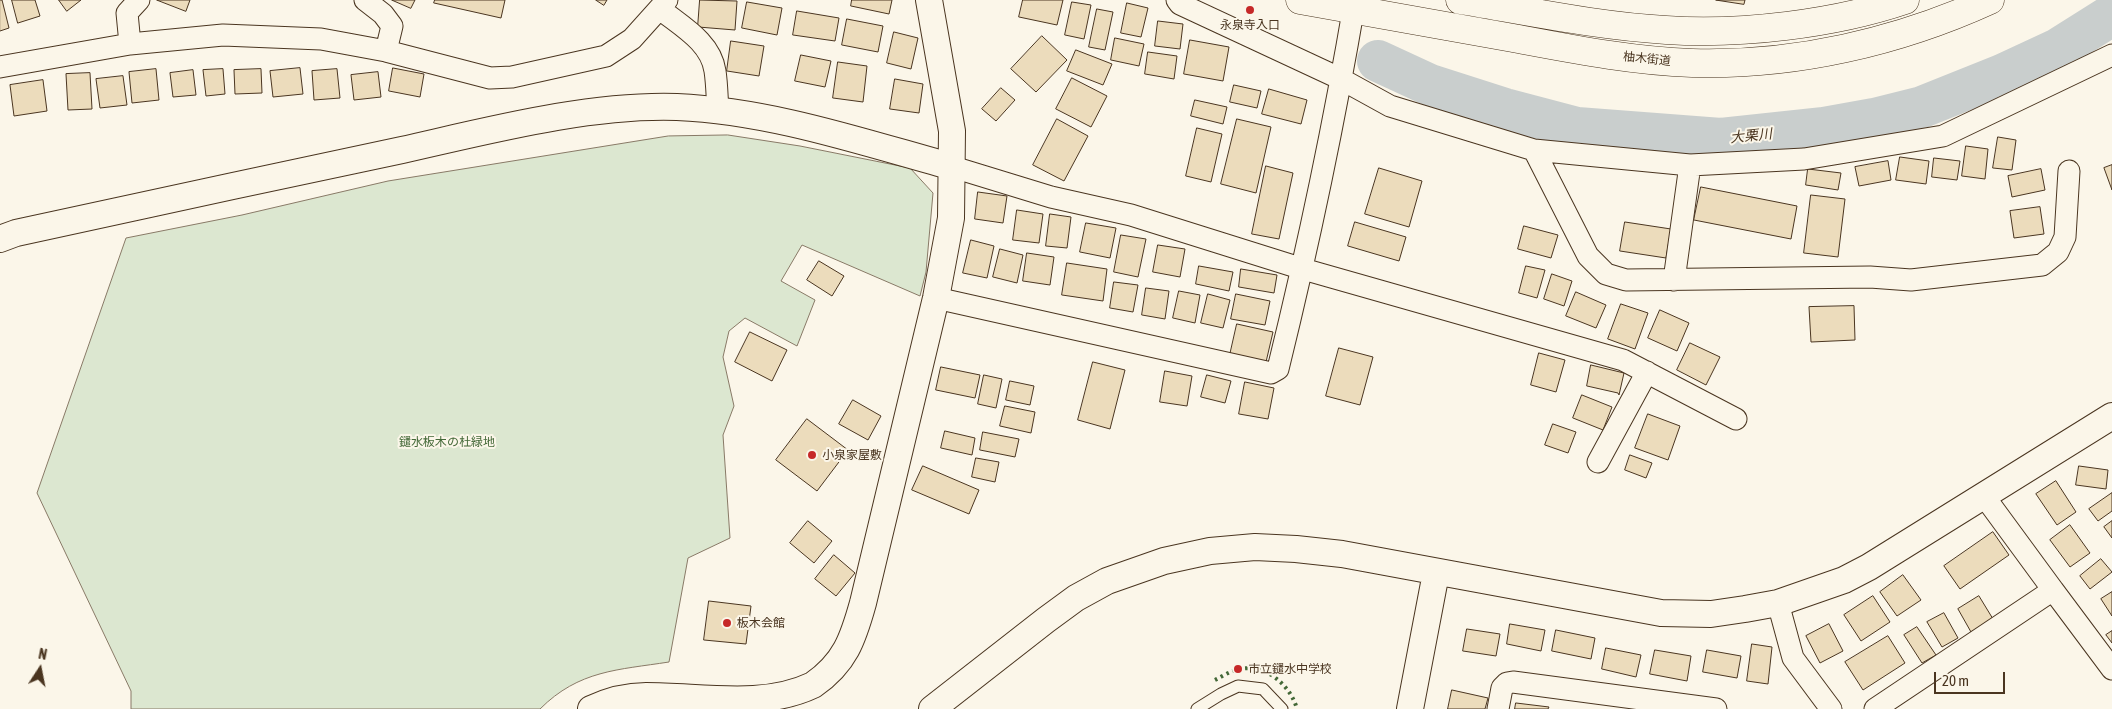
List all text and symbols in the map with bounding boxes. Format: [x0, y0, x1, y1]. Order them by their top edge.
marker: 永泉寺入口 [1244, 4, 1256, 16]
place label: 永泉寺入口 [1220, 18, 1280, 32]
street label: 柚木街道 [1622, 49, 1672, 69]
water label: 大栗川 [1729, 125, 1773, 147]
park label: 鑓水板木の杜緑地 [399, 435, 495, 449]
place label: 小泉家屋敷 [822, 448, 882, 462]
marker: 小泉家屋敷 [806, 449, 818, 461]
place label: 板木会館 [737, 616, 785, 630]
marker: 板木会館 [721, 617, 733, 629]
north arrow [15, 644, 65, 694]
text: N [37, 646, 48, 663]
place label: 市立鑓水中学校 [1248, 662, 1332, 676]
scale bar [1937, 662, 2008, 694]
marker: 市立鑓水中学校 [1232, 663, 1244, 675]
text: 20 m [1942, 672, 1969, 689]

